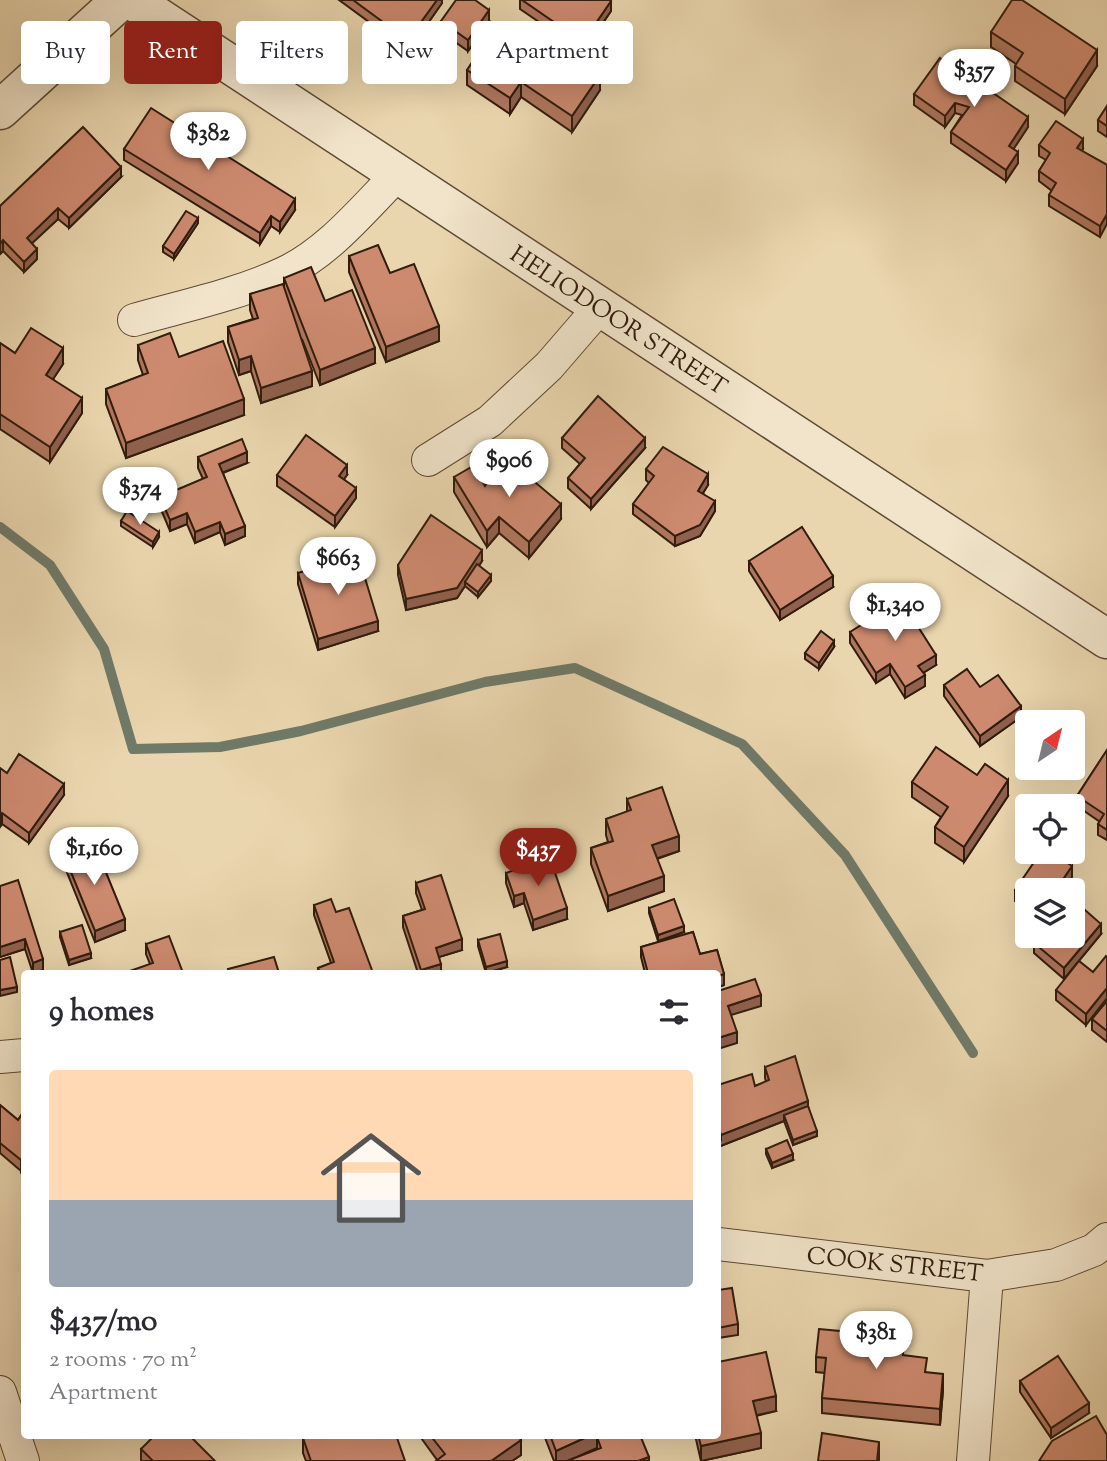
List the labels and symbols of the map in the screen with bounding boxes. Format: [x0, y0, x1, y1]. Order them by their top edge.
pin: $357 [933, 50, 1015, 109]
pin: $382 [167, 113, 249, 172]
street label: HELIODOOR STREET [503, 239, 733, 405]
pin: $906 [468, 440, 550, 499]
pin: $374 [99, 468, 181, 527]
pin: $663 [297, 538, 379, 597]
pin: $1,340 [838, 584, 952, 643]
north arrow [1015, 710, 1085, 780]
pin: $1,160 [37, 828, 151, 887]
pin: $437 [497, 828, 579, 888]
street label: COOK STREET [805, 1240, 985, 1292]
pin: $381 [835, 1312, 917, 1371]

